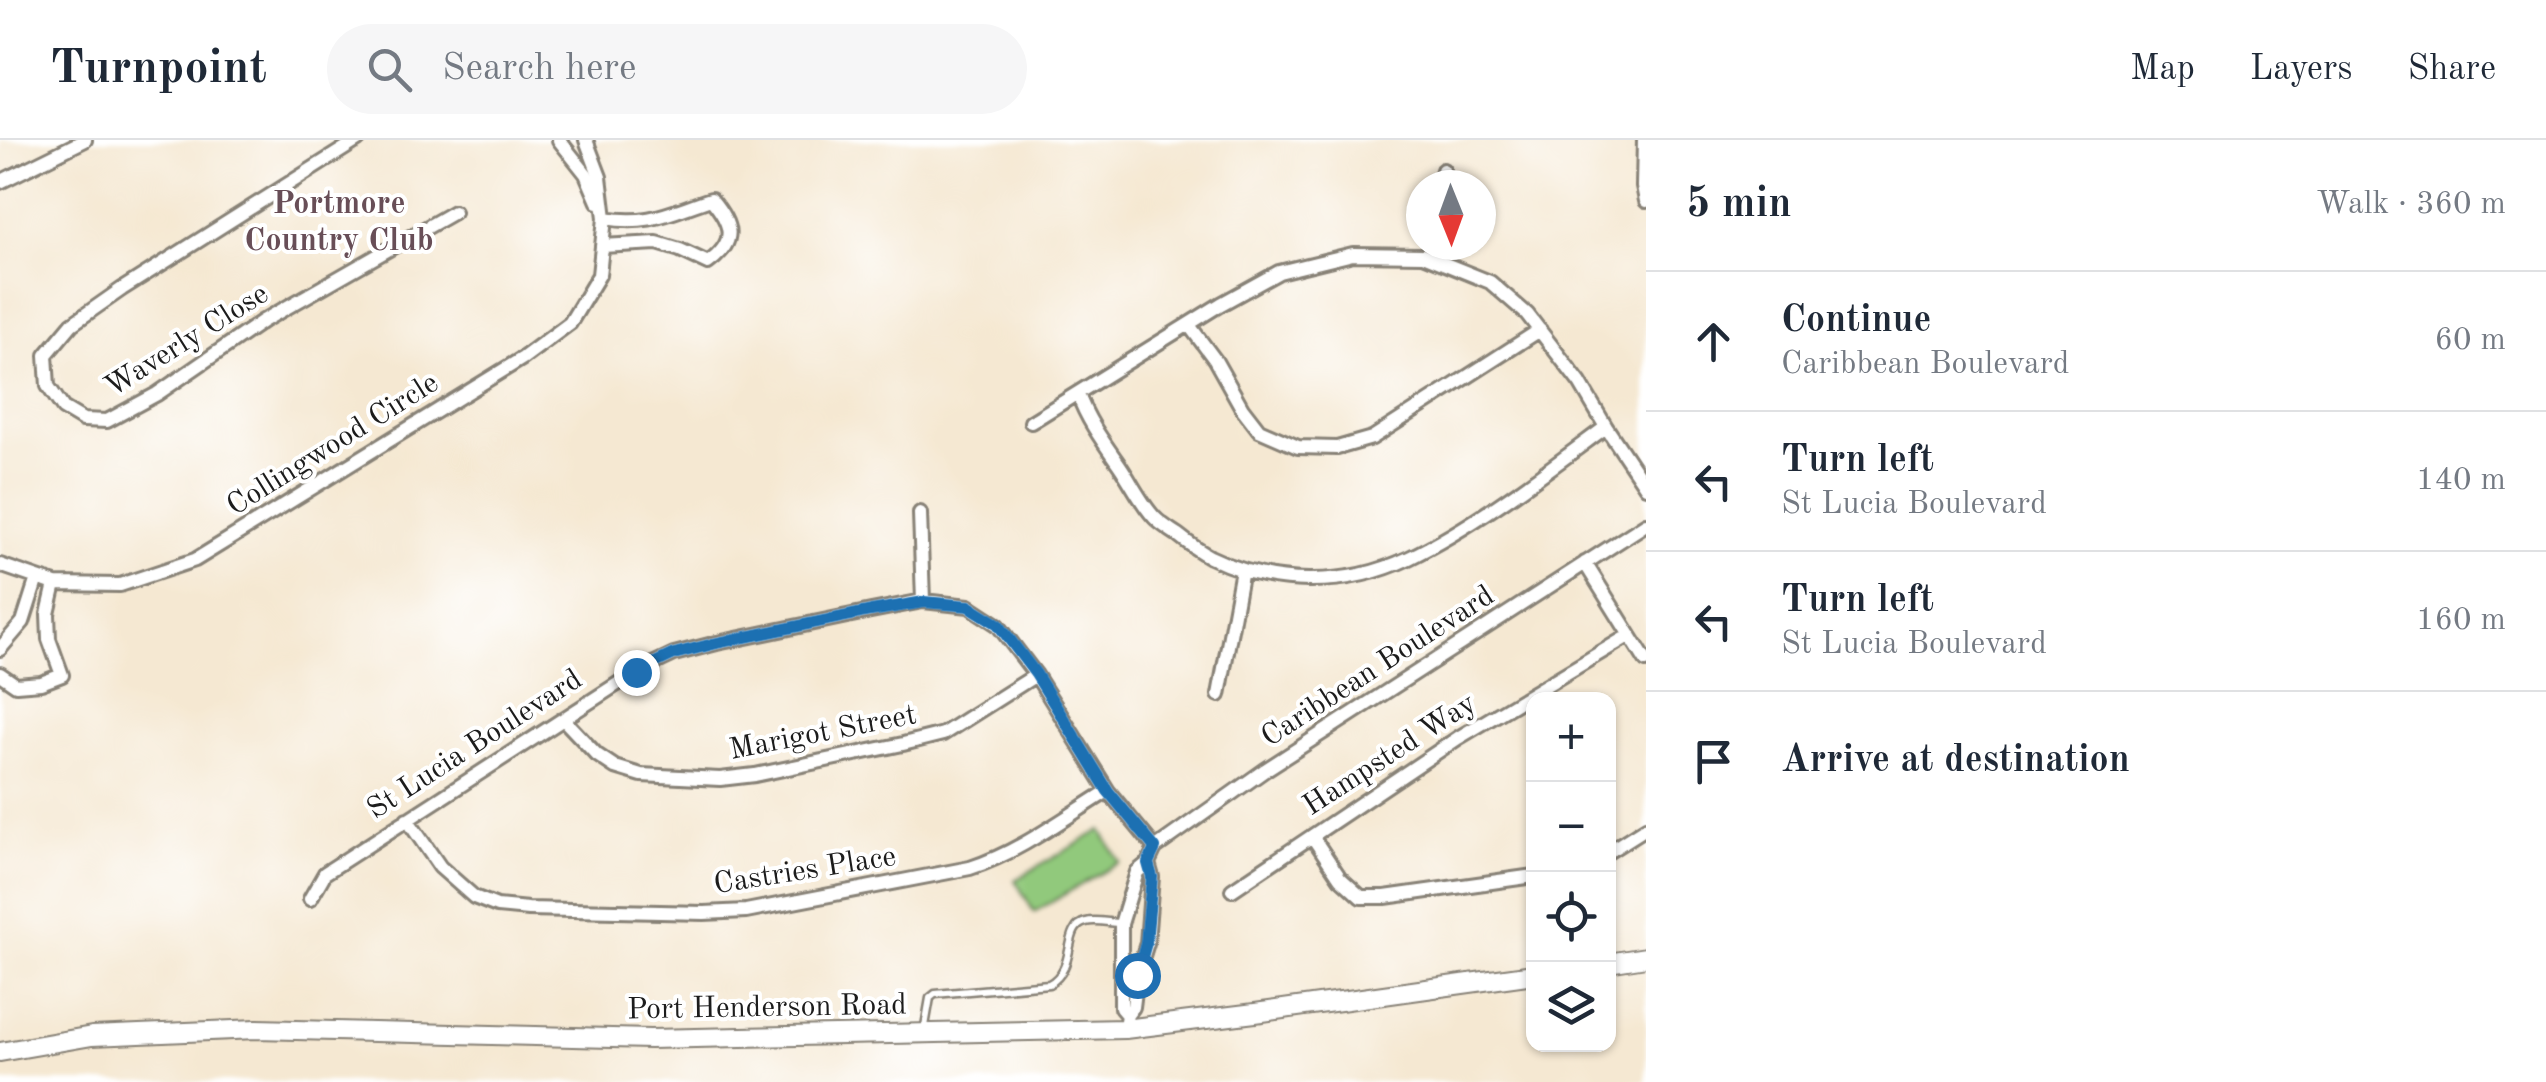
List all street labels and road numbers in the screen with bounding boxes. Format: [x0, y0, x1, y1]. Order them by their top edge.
street label: Waverly Close [100, 279, 274, 403]
street label: Collingwood Circle [222, 368, 444, 522]
street label: Caribbean Boulevard [1256, 581, 1500, 753]
street label: St Lucia Boulevard [362, 665, 588, 825]
street label: Hampsted Way [1298, 688, 1482, 822]
street label: Marigot Street [727, 700, 919, 766]
street label: Castries Place [712, 842, 898, 900]
street label: Port Henderson Road [627, 991, 907, 1025]

